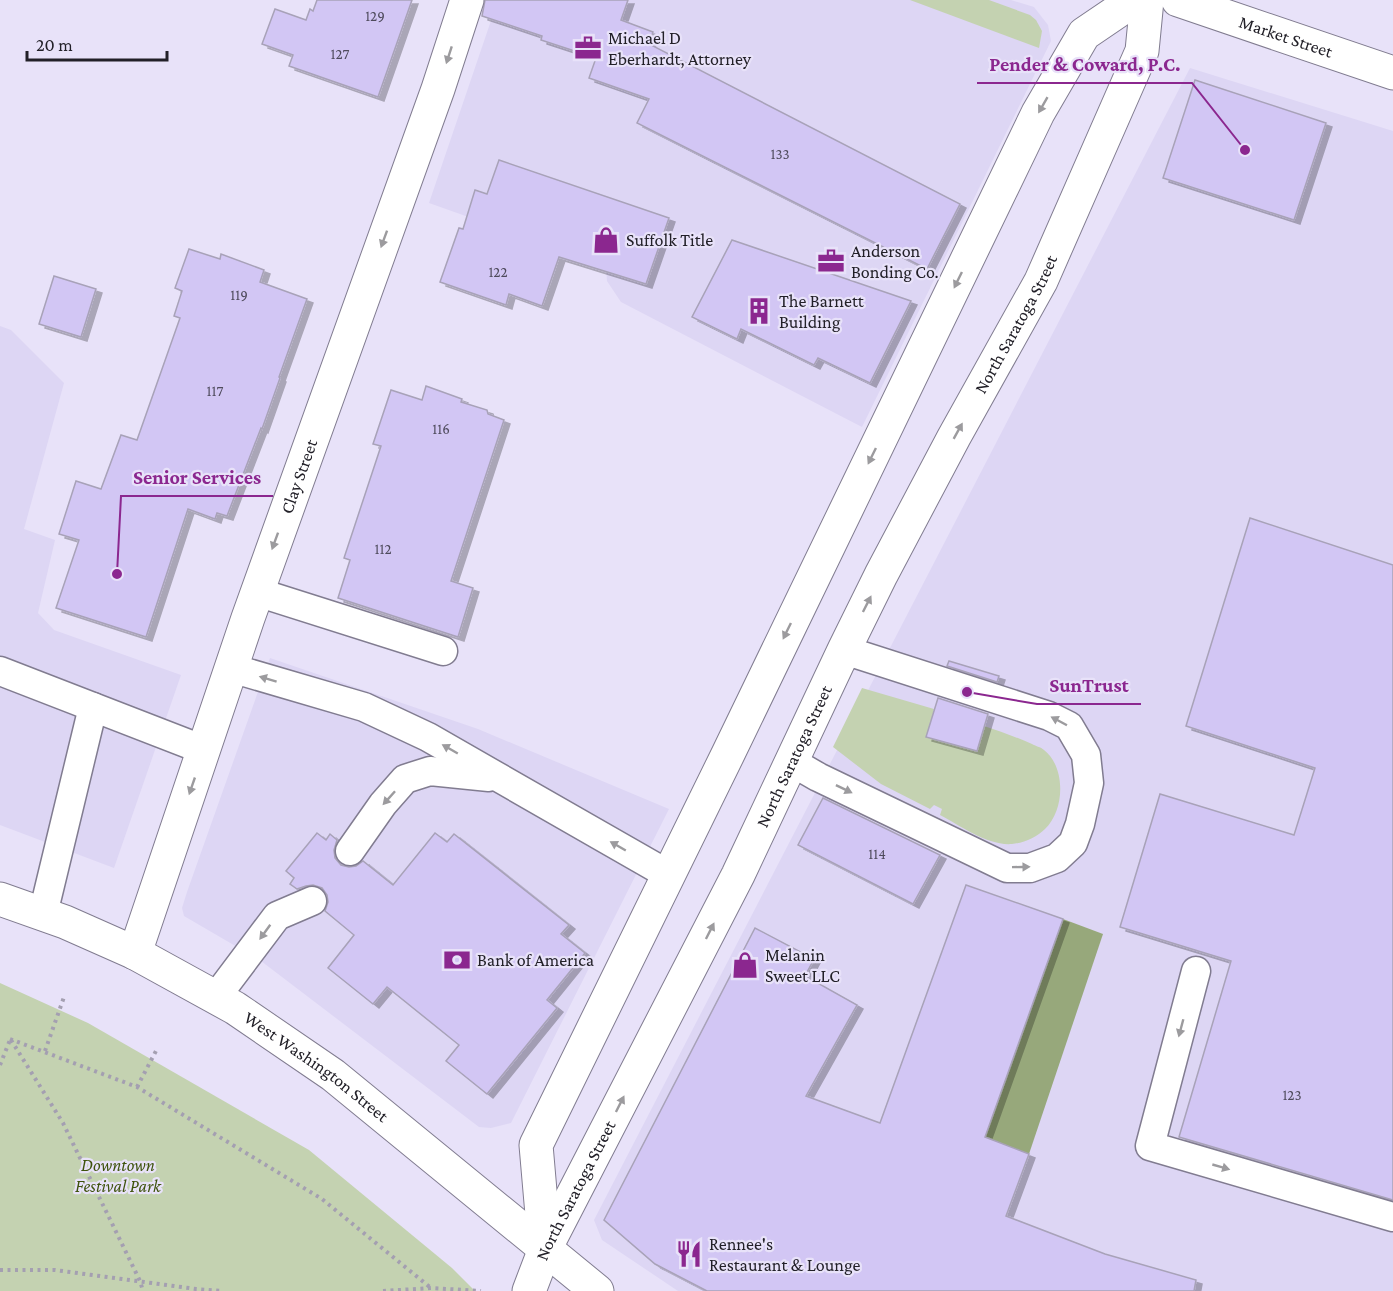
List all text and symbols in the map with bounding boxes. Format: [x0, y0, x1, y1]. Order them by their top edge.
house number: 129 [365, 8, 385, 24]
street label: Market Street [1237, 12, 1336, 62]
scale bar [27, 24, 166, 62]
place label: Michael D Eberhardt, Attorney [608, 28, 752, 69]
office icon: Michael D Eberhardt, Attorney [573, 33, 603, 63]
text: 20 m [36, 35, 73, 55]
callout: Pender & Coward, P.C. [977, 45, 1192, 83]
house number: 127 [331, 46, 349, 62]
one-way arrow [443, 47, 453, 65]
text: Pender & Coward, P.C. [989, 53, 1181, 75]
one-way arrow [1038, 97, 1048, 114]
house number: 133 [770, 146, 790, 162]
shop icon: Suffolk Title [591, 225, 621, 255]
place label: Suffolk Title [626, 230, 713, 250]
one-way arrow [378, 231, 388, 249]
place label: Anderson Bonding Co. [851, 241, 939, 282]
office icon: Anderson Bonding Co. [816, 246, 846, 276]
street label: North Saratoga Street [970, 251, 1062, 397]
house number: 122 [488, 264, 508, 280]
one-way arrow [953, 272, 962, 289]
house number: 119 [230, 287, 248, 303]
place label: The Barnett Building [779, 291, 865, 332]
building icon: The Barnett Building [744, 296, 774, 326]
house number: 117 [207, 383, 224, 399]
house number: 116 [432, 421, 450, 437]
one-way arrow [953, 422, 963, 439]
street label: Clay Street [276, 436, 322, 516]
one-way arrow [868, 447, 877, 464]
callout: Senior Services [121, 458, 273, 496]
text: Senior Services [133, 466, 261, 488]
one-way arrow [270, 533, 280, 551]
house number: 112 [374, 541, 392, 557]
one-way arrow [862, 595, 872, 612]
one-way arrow [783, 623, 792, 640]
callout: SunTrust [1037, 666, 1141, 704]
one-way arrow [259, 674, 277, 683]
text: SunTrust [1049, 674, 1130, 696]
street label: North Saratoga Street [752, 681, 836, 831]
one-way arrow [1050, 716, 1067, 725]
one-way arrow [441, 744, 458, 754]
one-way arrow [186, 777, 196, 795]
one-way arrow [835, 785, 852, 794]
one-way arrow [383, 790, 396, 805]
one-way arrow [610, 840, 626, 851]
house number: 114 [868, 846, 886, 862]
one-way arrow [1012, 863, 1031, 872]
one-way arrow [705, 922, 714, 939]
one-way arrow [259, 923, 271, 939]
bank icon: Bank of America [442, 945, 472, 975]
place label: Melanin Sweet LLC [765, 945, 840, 986]
place label: Bank of America [477, 950, 594, 970]
shop icon: Melanin Sweet LLC [730, 950, 760, 980]
street label: West Washington Street [240, 1007, 393, 1127]
one-way arrow [1176, 1019, 1185, 1037]
house number: 123 [1282, 1087, 1302, 1103]
one-way arrow [615, 1095, 625, 1112]
street label: North Saratoga Street [532, 1116, 620, 1263]
park label: Downtown Festival Park [75, 1155, 162, 1196]
one-way arrow [1212, 1163, 1230, 1172]
place label: Rennee's Restaurant & Lounge [709, 1234, 861, 1275]
restaurant icon: Rennee's Restaurant & Lounge [674, 1239, 704, 1269]

